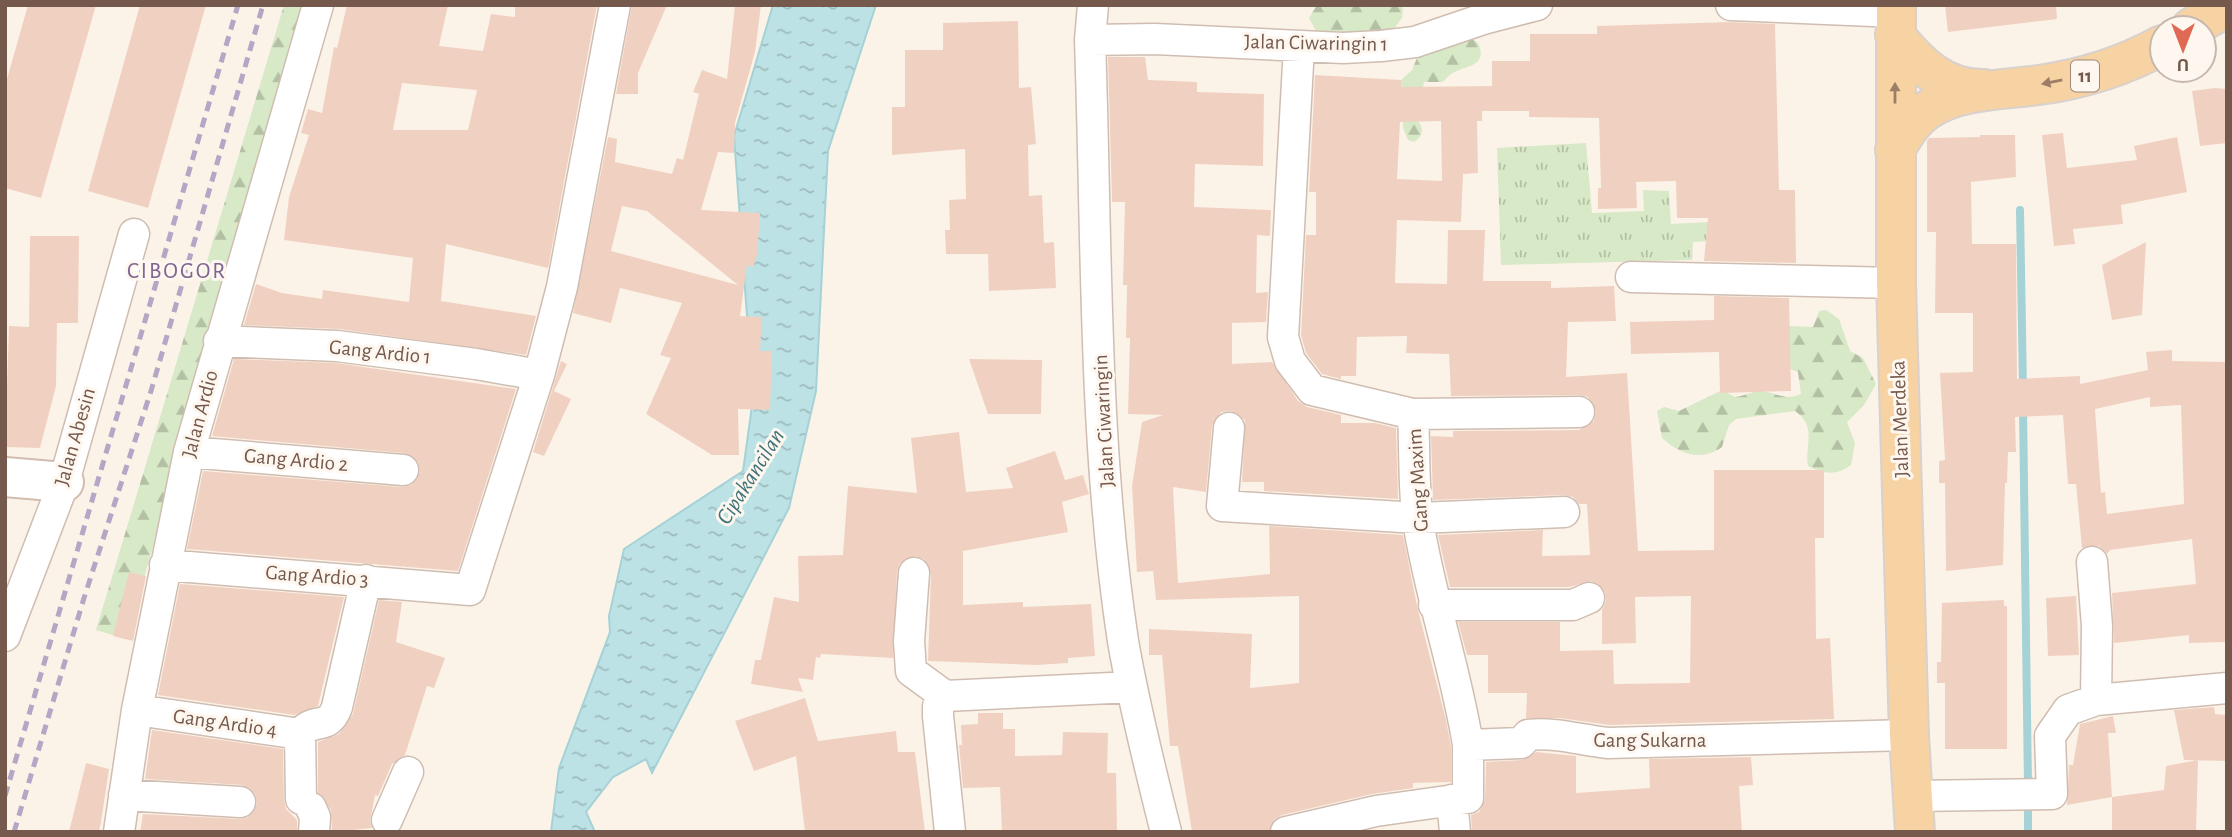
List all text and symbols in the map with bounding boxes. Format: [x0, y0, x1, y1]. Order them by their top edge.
north arrow [2148, 14, 2218, 84]
street label: Jalan Ciwaringin 1 [1244, 31, 1388, 55]
text: U [2177, 55, 2189, 74]
road number: 11 [2071, 60, 2099, 92]
one-way arrow [2041, 77, 2063, 88]
one-way arrow [1889, 81, 1901, 103]
district label: CIBOGOR [127, 260, 227, 283]
street label: Gang Ardio 1 [328, 336, 432, 368]
street label: Jalan Ciwaringin [1090, 354, 1118, 488]
street label: Jalan Merdeka [1887, 360, 1913, 478]
street label: Jalan Ardio [178, 368, 222, 460]
street label: Jalan Abesin [51, 386, 99, 488]
water label: Cipakancilan [713, 425, 789, 529]
street label: Gang Maxim [1404, 428, 1432, 532]
street label: Gang Ardio 2 [243, 445, 349, 475]
street label: Gang Ardio 3 [265, 562, 369, 590]
street label: Gang Ardio 4 [172, 705, 278, 741]
street label: Gang Sukarna [1593, 730, 1707, 751]

